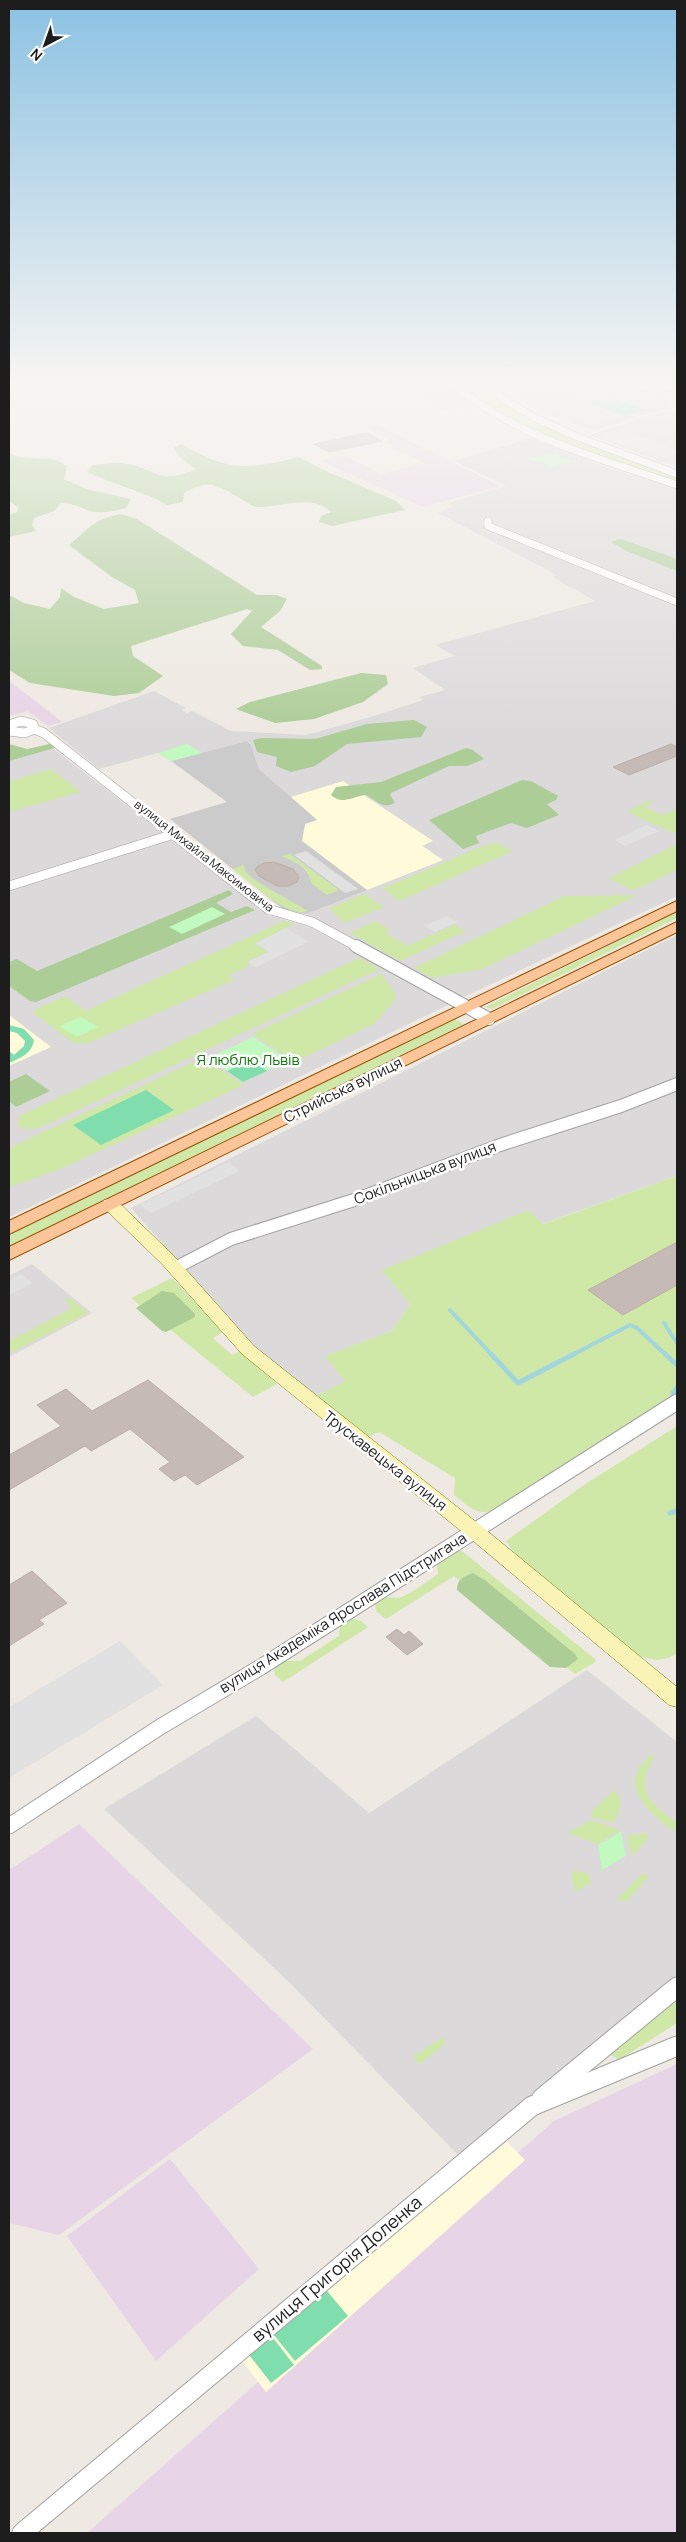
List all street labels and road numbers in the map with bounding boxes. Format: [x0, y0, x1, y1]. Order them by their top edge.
street label: вулиця Михайла Максимовича [131, 796, 278, 916]
street label: Стрийська вулиця [280, 1052, 406, 1127]
street label: Сокільницька вулиця [351, 1136, 499, 1209]
street label: Трускавецька вулиця [319, 1406, 452, 1516]
street label: вулиця Академіка Ярослава Підстригача [215, 1527, 470, 1698]
street label: вулиця Григорія Доленка [246, 2190, 426, 2347]

